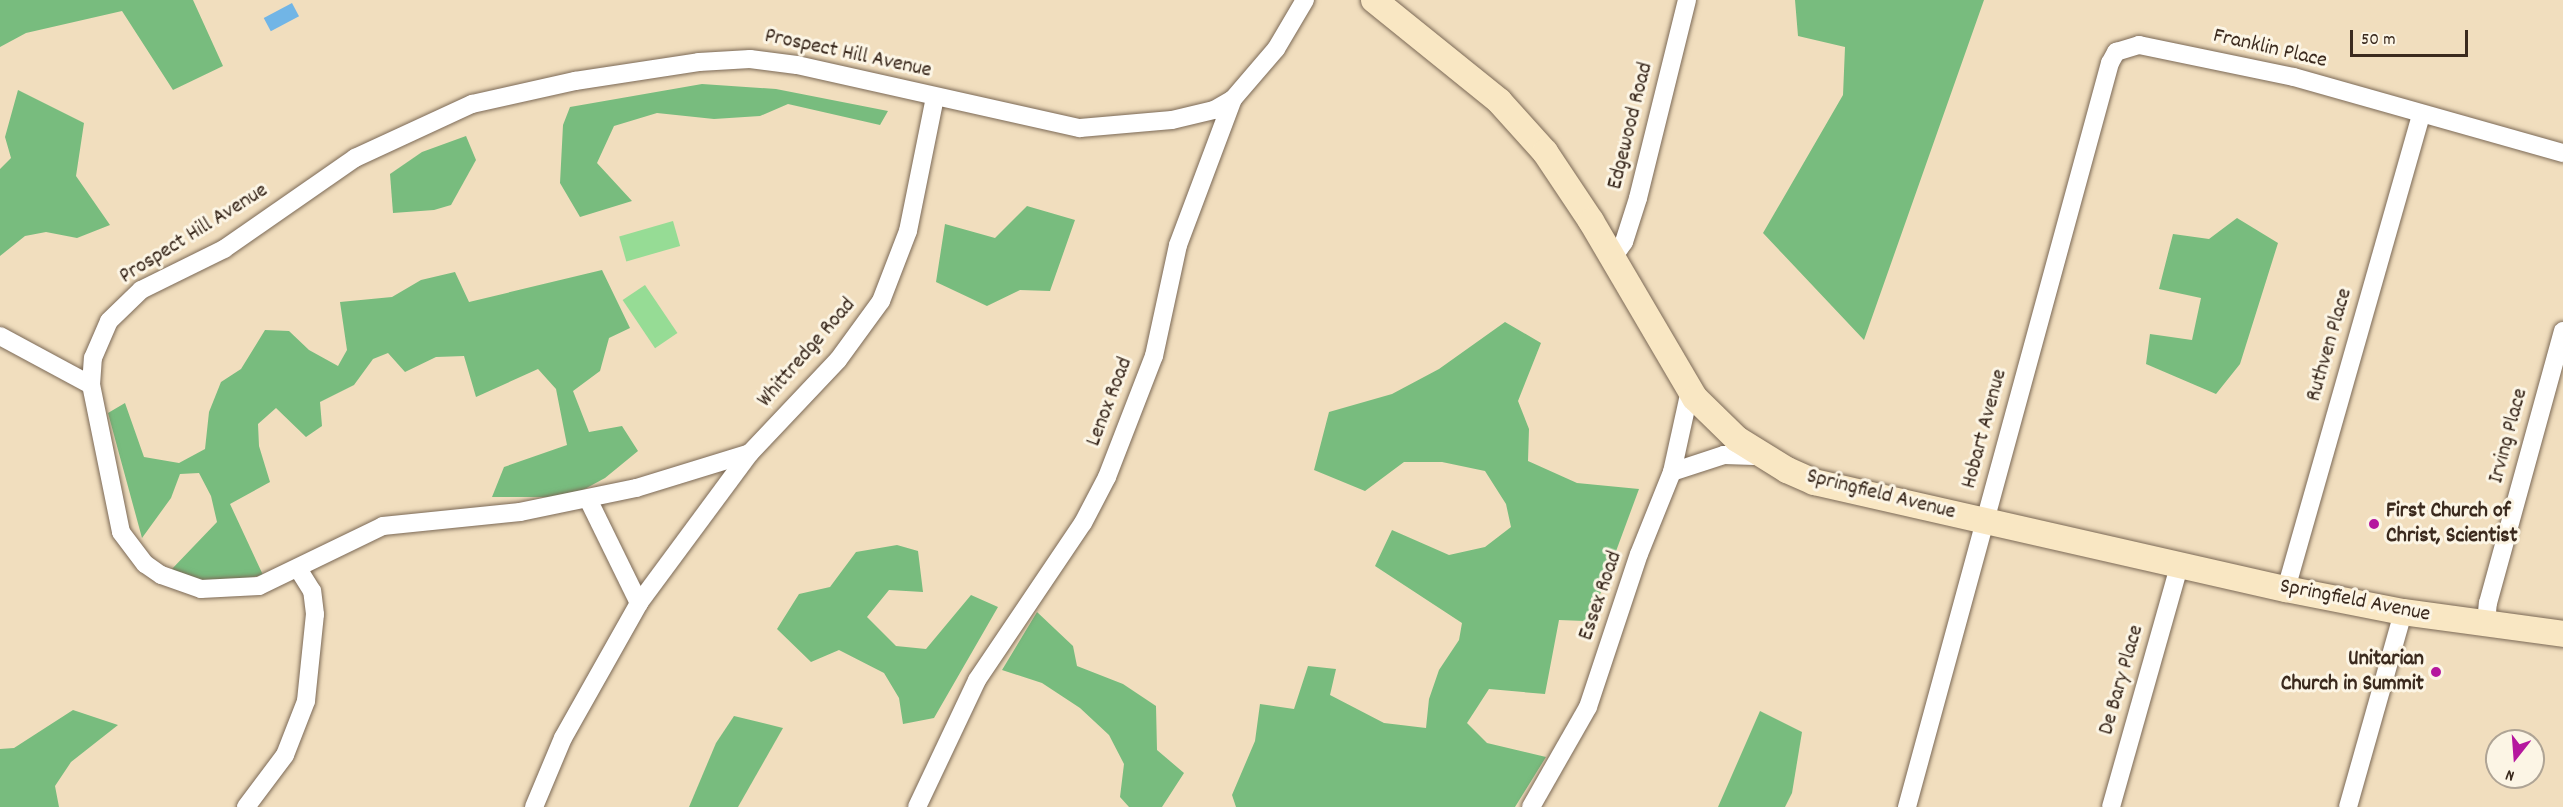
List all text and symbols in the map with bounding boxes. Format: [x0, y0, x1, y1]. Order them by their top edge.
scale bar [2353, 18, 2472, 56]
street label: Prospect Hill Avenue [762, 23, 934, 85]
street label: Franklin Place [2211, 23, 2329, 75]
text: 50 m [2361, 28, 2396, 53]
street label: Edgewood Road [1602, 60, 1660, 192]
street label: Prospect Hill Avenue [115, 178, 273, 290]
street label: Ruthven Place [2301, 285, 2359, 405]
street label: Whittredge Road [752, 293, 862, 413]
street label: Lenox Road [1081, 354, 1139, 450]
street label: Hobart Avenue [1956, 366, 2014, 492]
street label: Irving Place [2484, 386, 2534, 486]
street label: Springfield Avenue [1804, 464, 1958, 526]
place label: First Church of Christ, Scientist [2386, 498, 2518, 550]
marker: First Church of Christ, Scientist [2367, 517, 2381, 531]
street label: Essex Road [1573, 548, 1629, 644]
street label: Springfield Avenue [2278, 573, 2432, 629]
street label: De Bary Place [2094, 622, 2150, 738]
place label: Unitarian Church in Summit [2281, 646, 2424, 698]
marker: Unitarian Church in Summit [2429, 665, 2443, 679]
north arrow [2485, 729, 2545, 789]
text: N [2503, 763, 2517, 787]

